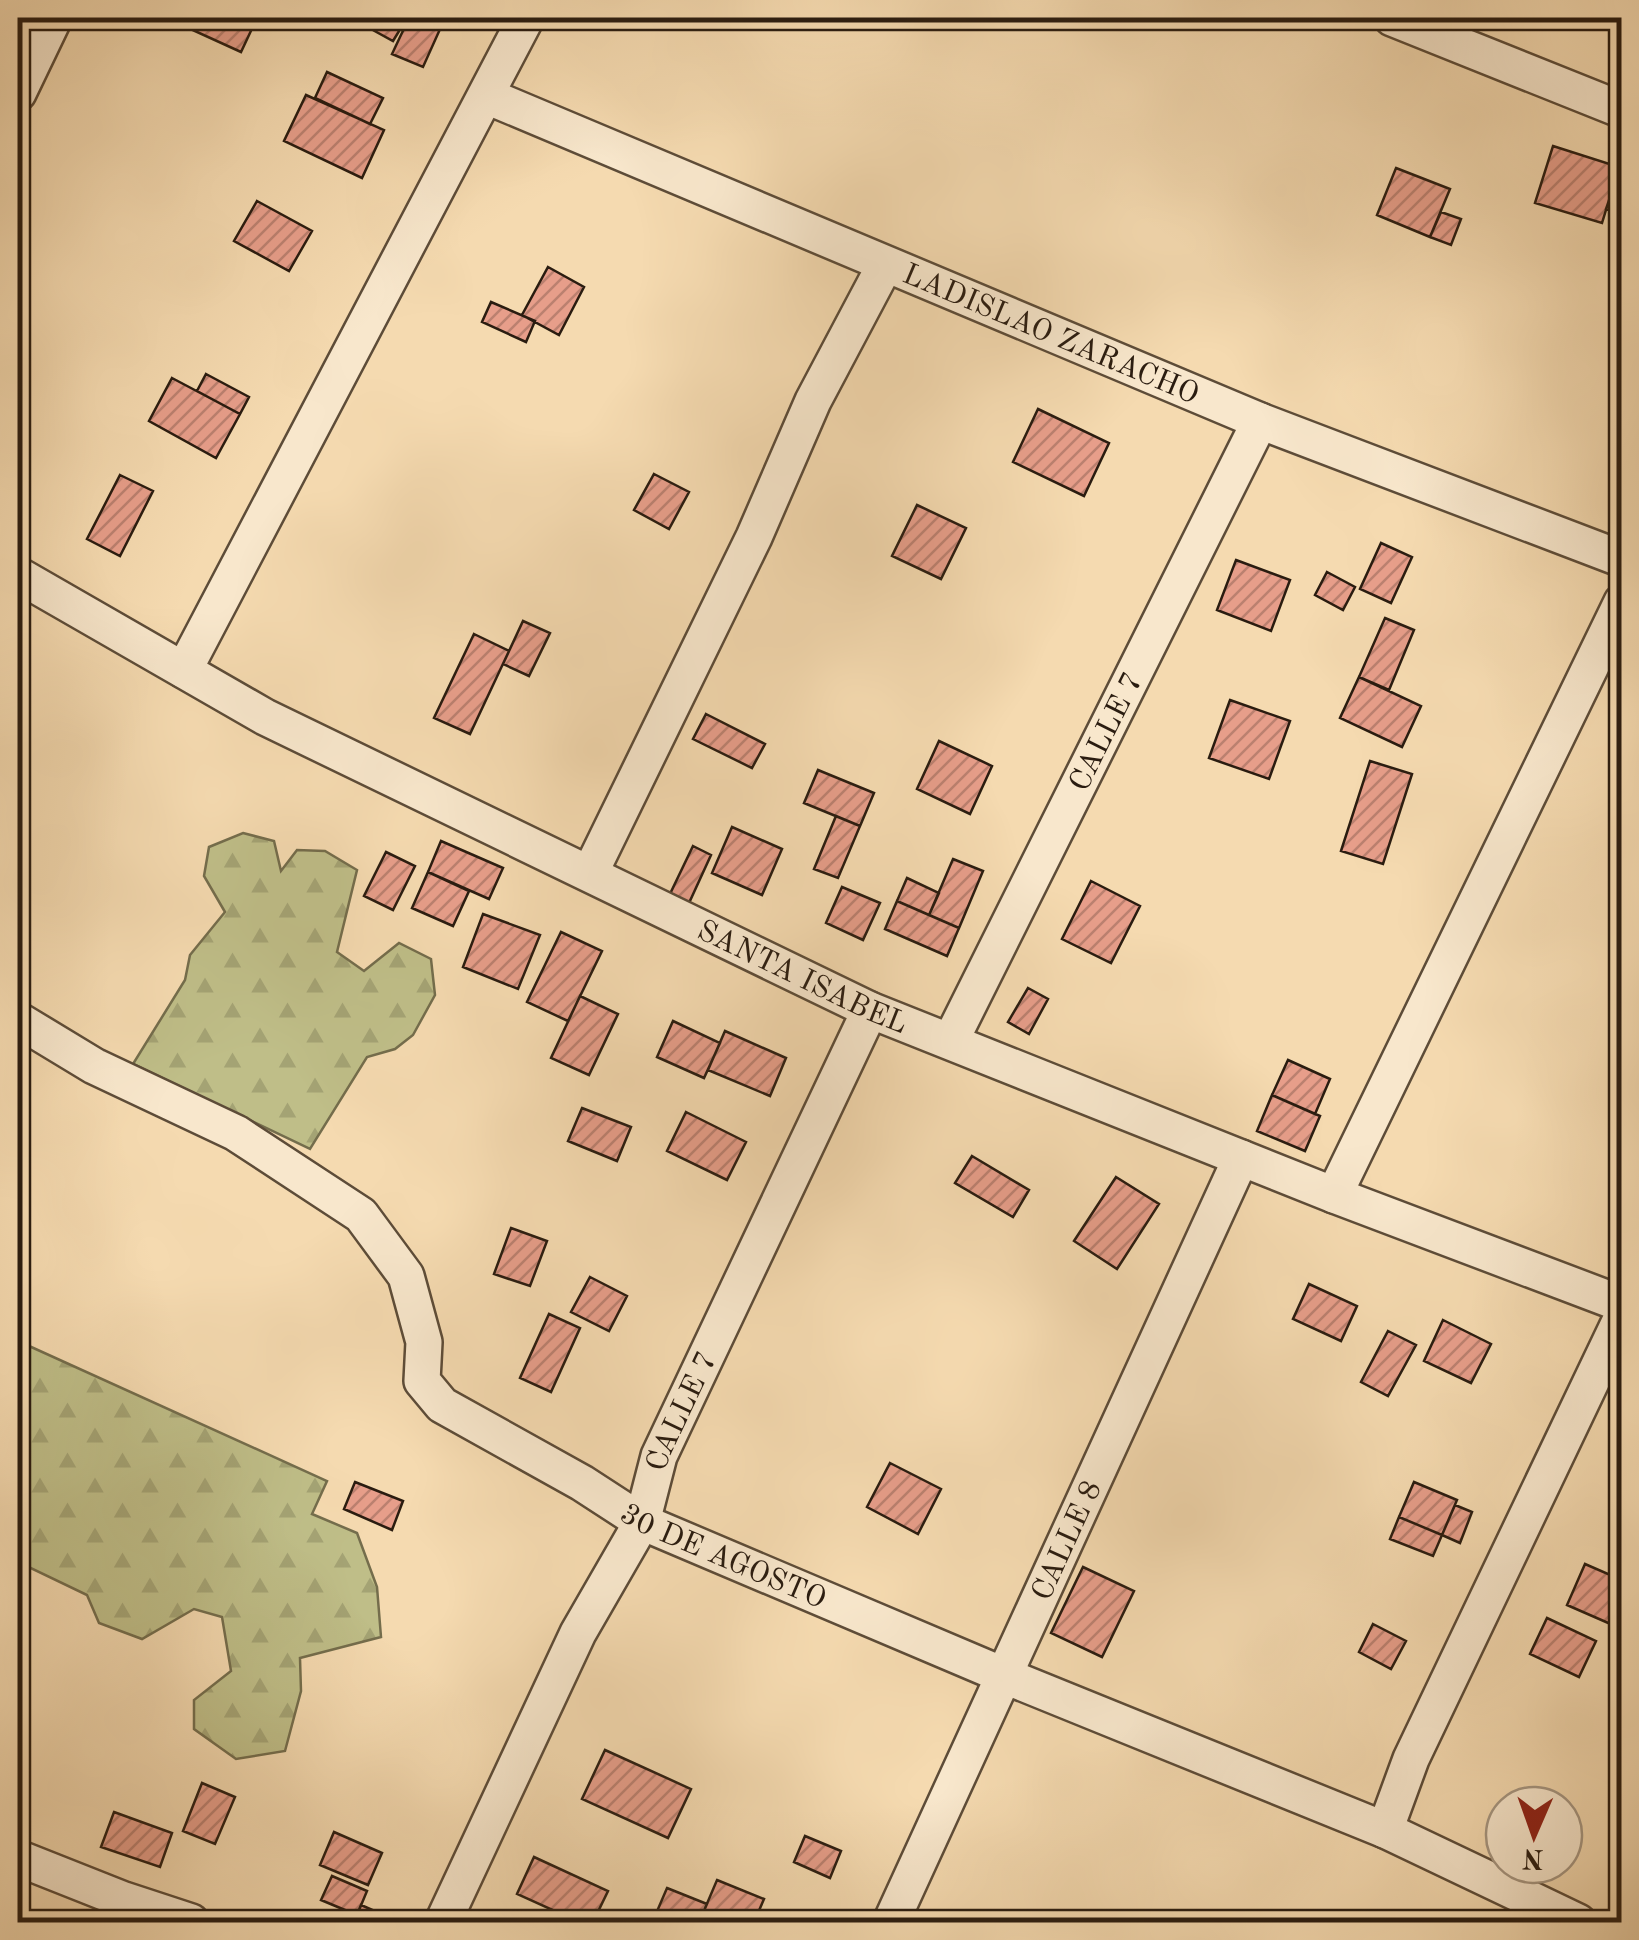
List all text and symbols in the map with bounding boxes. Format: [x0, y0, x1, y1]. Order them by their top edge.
street label: LADISLAO ZARACHO [898, 260, 1203, 411]
street label: CALLE 7 [1065, 668, 1149, 796]
street label: SANTA ISABEL [692, 916, 911, 1040]
street label: CALLE 7 [643, 1348, 723, 1474]
street label: CALLE 8 [1027, 1476, 1108, 1606]
street label: 30 DE AGOSTO [614, 1499, 830, 1615]
north arrow [1484, 1785, 1584, 1885]
text: N [1521, 1843, 1544, 1871]

